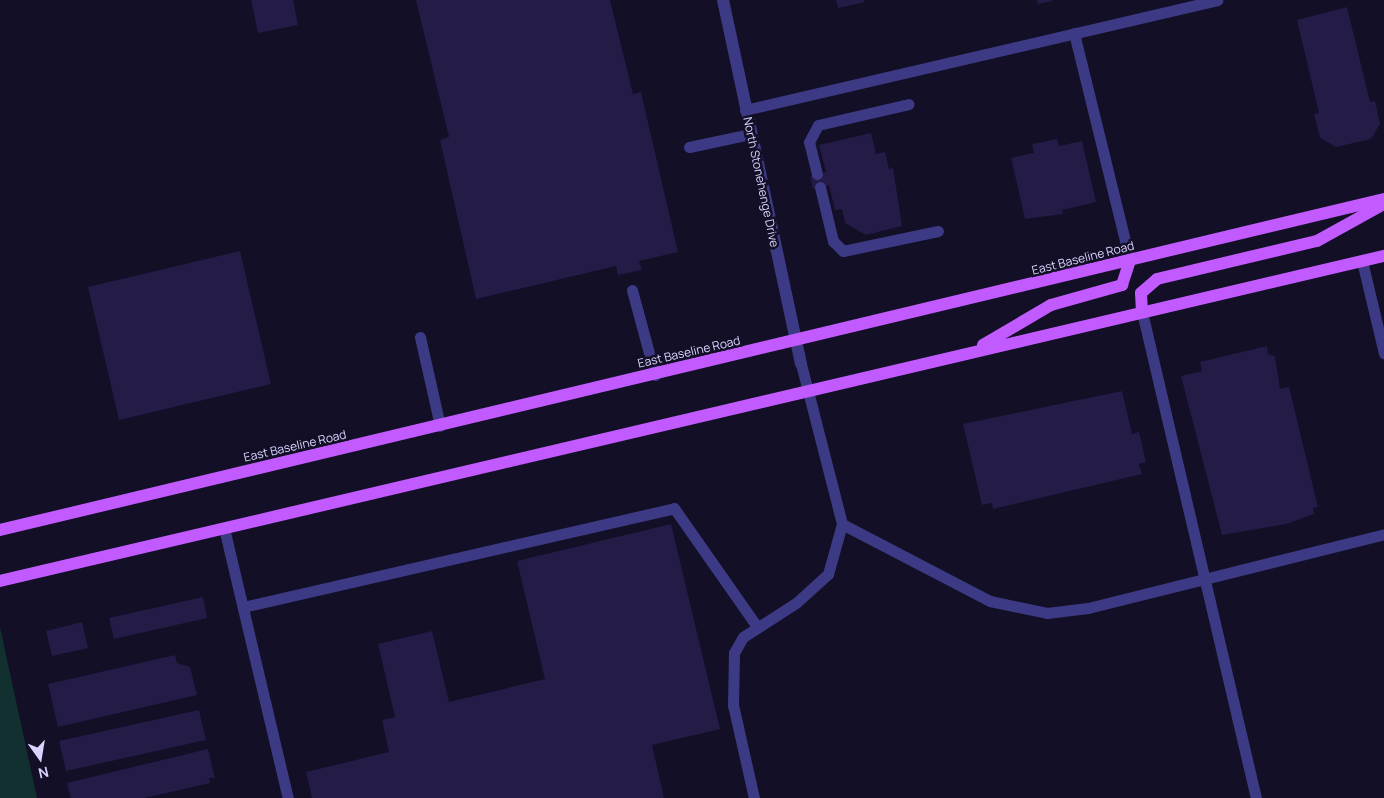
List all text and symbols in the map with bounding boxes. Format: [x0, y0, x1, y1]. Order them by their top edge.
street label: North Stonehenge Drive [740, 116, 782, 248]
street label: East Baseline Road [1030, 238, 1136, 278]
street label: East Baseline Road [636, 333, 742, 371]
street label: East Baseline Road [242, 427, 348, 465]
north arrow [15, 733, 65, 783]
text: N [36, 763, 51, 783]

